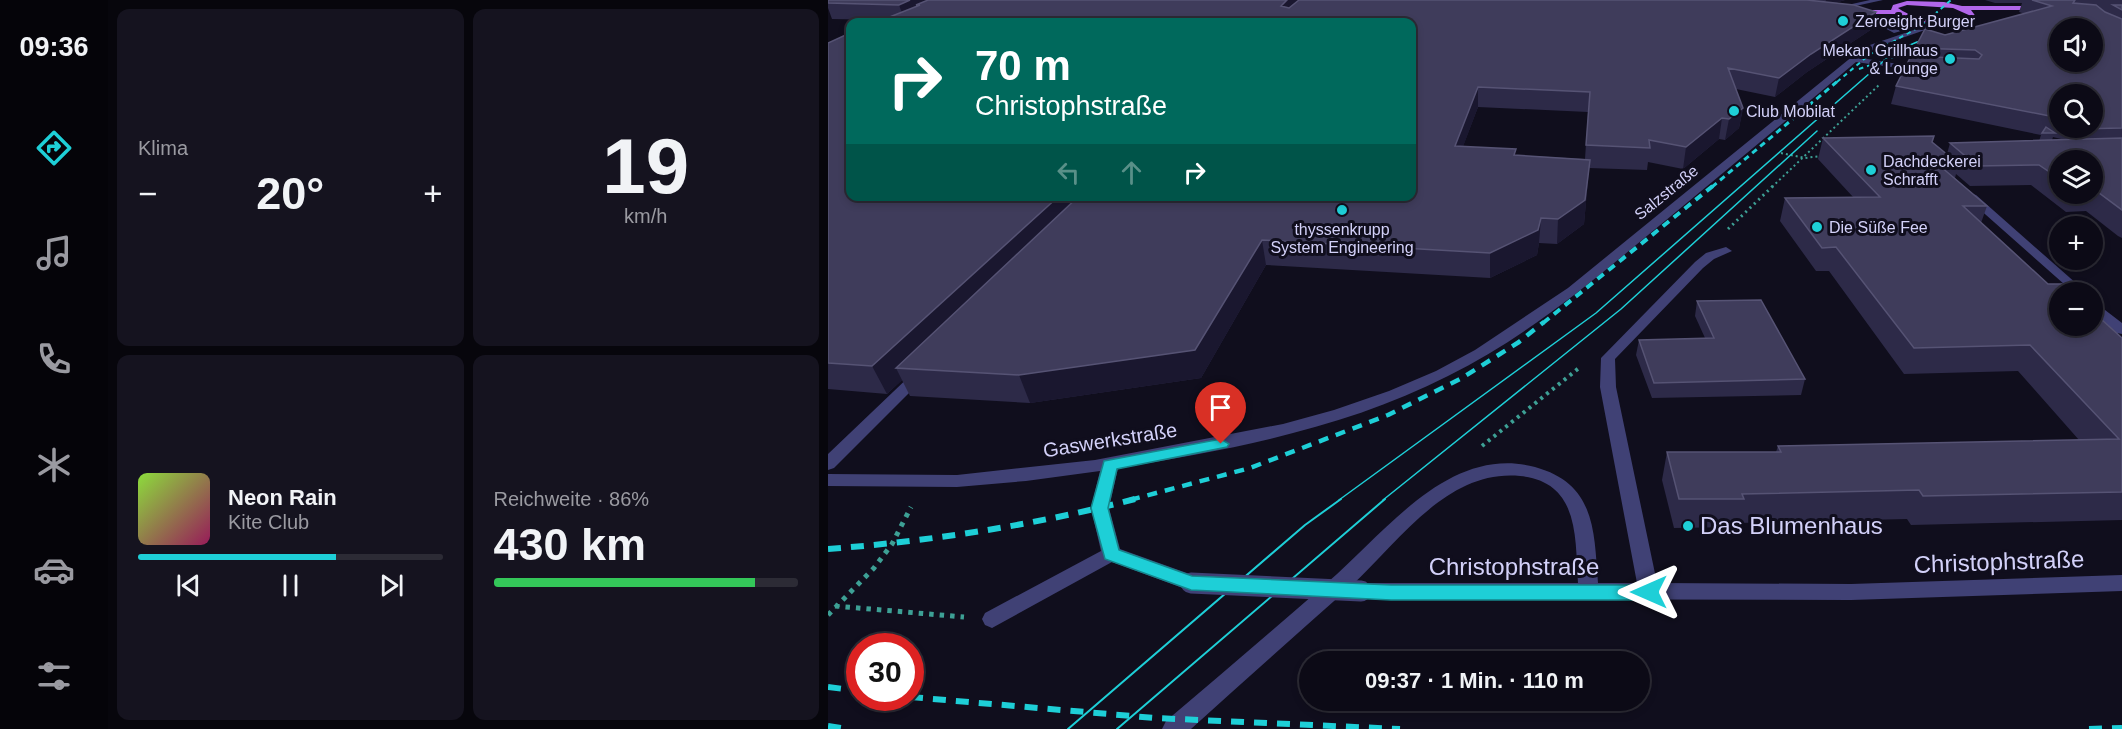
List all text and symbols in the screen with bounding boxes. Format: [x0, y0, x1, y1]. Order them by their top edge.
place label: Zeroeight Burger [1855, 13, 1976, 30]
marker: Zeroeight Burger [1836, 14, 1850, 28]
map controls [2049, 18, 2103, 336]
button: sound [2049, 18, 2103, 72]
text: 09:36 [19, 32, 89, 62]
icon: right [876, 42, 954, 120]
text: 70 m [975, 42, 1071, 89]
place label: Mekan Grillhaus & Lounge [1822, 42, 1938, 77]
marker: Mekan Grillhaus & Lounge [1943, 52, 1957, 66]
button: search [2049, 84, 2103, 138]
text: Christophstraße [975, 91, 1167, 121]
place label: Club Mobilat [1746, 103, 1835, 120]
marker: Club Mobilat [1727, 104, 1741, 118]
text: 19 [602, 122, 689, 210]
icon: directions [33, 127, 75, 169]
text: Klima [138, 137, 188, 159]
button: layers [2049, 150, 2103, 204]
place label: Dachdeckerei Schrafft [1883, 153, 1981, 188]
icon: left [1052, 156, 1085, 189]
icon: ahead [1115, 156, 1148, 189]
icon: right [1178, 156, 1211, 189]
street label: Salzstraße [1631, 162, 1701, 223]
marker: Dachdeckerei Schrafft [1864, 163, 1878, 177]
text: 20° [256, 168, 324, 219]
text: − [138, 175, 157, 212]
text: + [423, 175, 443, 212]
marker: thyssenkrupp System Engineering [1335, 203, 1349, 217]
text: km/h [624, 205, 667, 227]
button: + [2049, 216, 2103, 270]
place label: Die Süße Fee [1829, 219, 1928, 236]
marker: Die Süße Fee [1810, 220, 1824, 234]
place label: thyssenkrupp System Engineering [1270, 221, 1414, 256]
icon: music [33, 232, 75, 274]
button: − [2049, 282, 2103, 336]
icon: phone [33, 338, 75, 380]
pin [1195, 382, 1246, 444]
icon: arrive [1204, 391, 1237, 424]
street label: Gaswerkstraße [1041, 419, 1179, 461]
icon: climate [33, 444, 75, 486]
text: Neon Rain [228, 485, 337, 510]
text: Reichweite · 86% [494, 488, 649, 510]
text: Kite Club [228, 511, 309, 533]
place label: Das Blumenhaus [1700, 512, 1883, 539]
text: 430 km [494, 519, 646, 570]
marker: Das Blumenhaus [1681, 519, 1695, 533]
street label: Christophstraße [1913, 545, 2085, 578]
icon: car [33, 549, 75, 591]
street label: Christophstraße [1429, 553, 1599, 580]
position arrow [1617, 560, 1681, 624]
icon: previous [172, 569, 205, 602]
icon: pause [274, 569, 307, 602]
icon: next [375, 569, 408, 602]
speed limit sign: 30 [846, 633, 924, 711]
icon: filters [33, 655, 75, 697]
text: 09:37 · 1 Min. · 110 m [1365, 668, 1584, 693]

